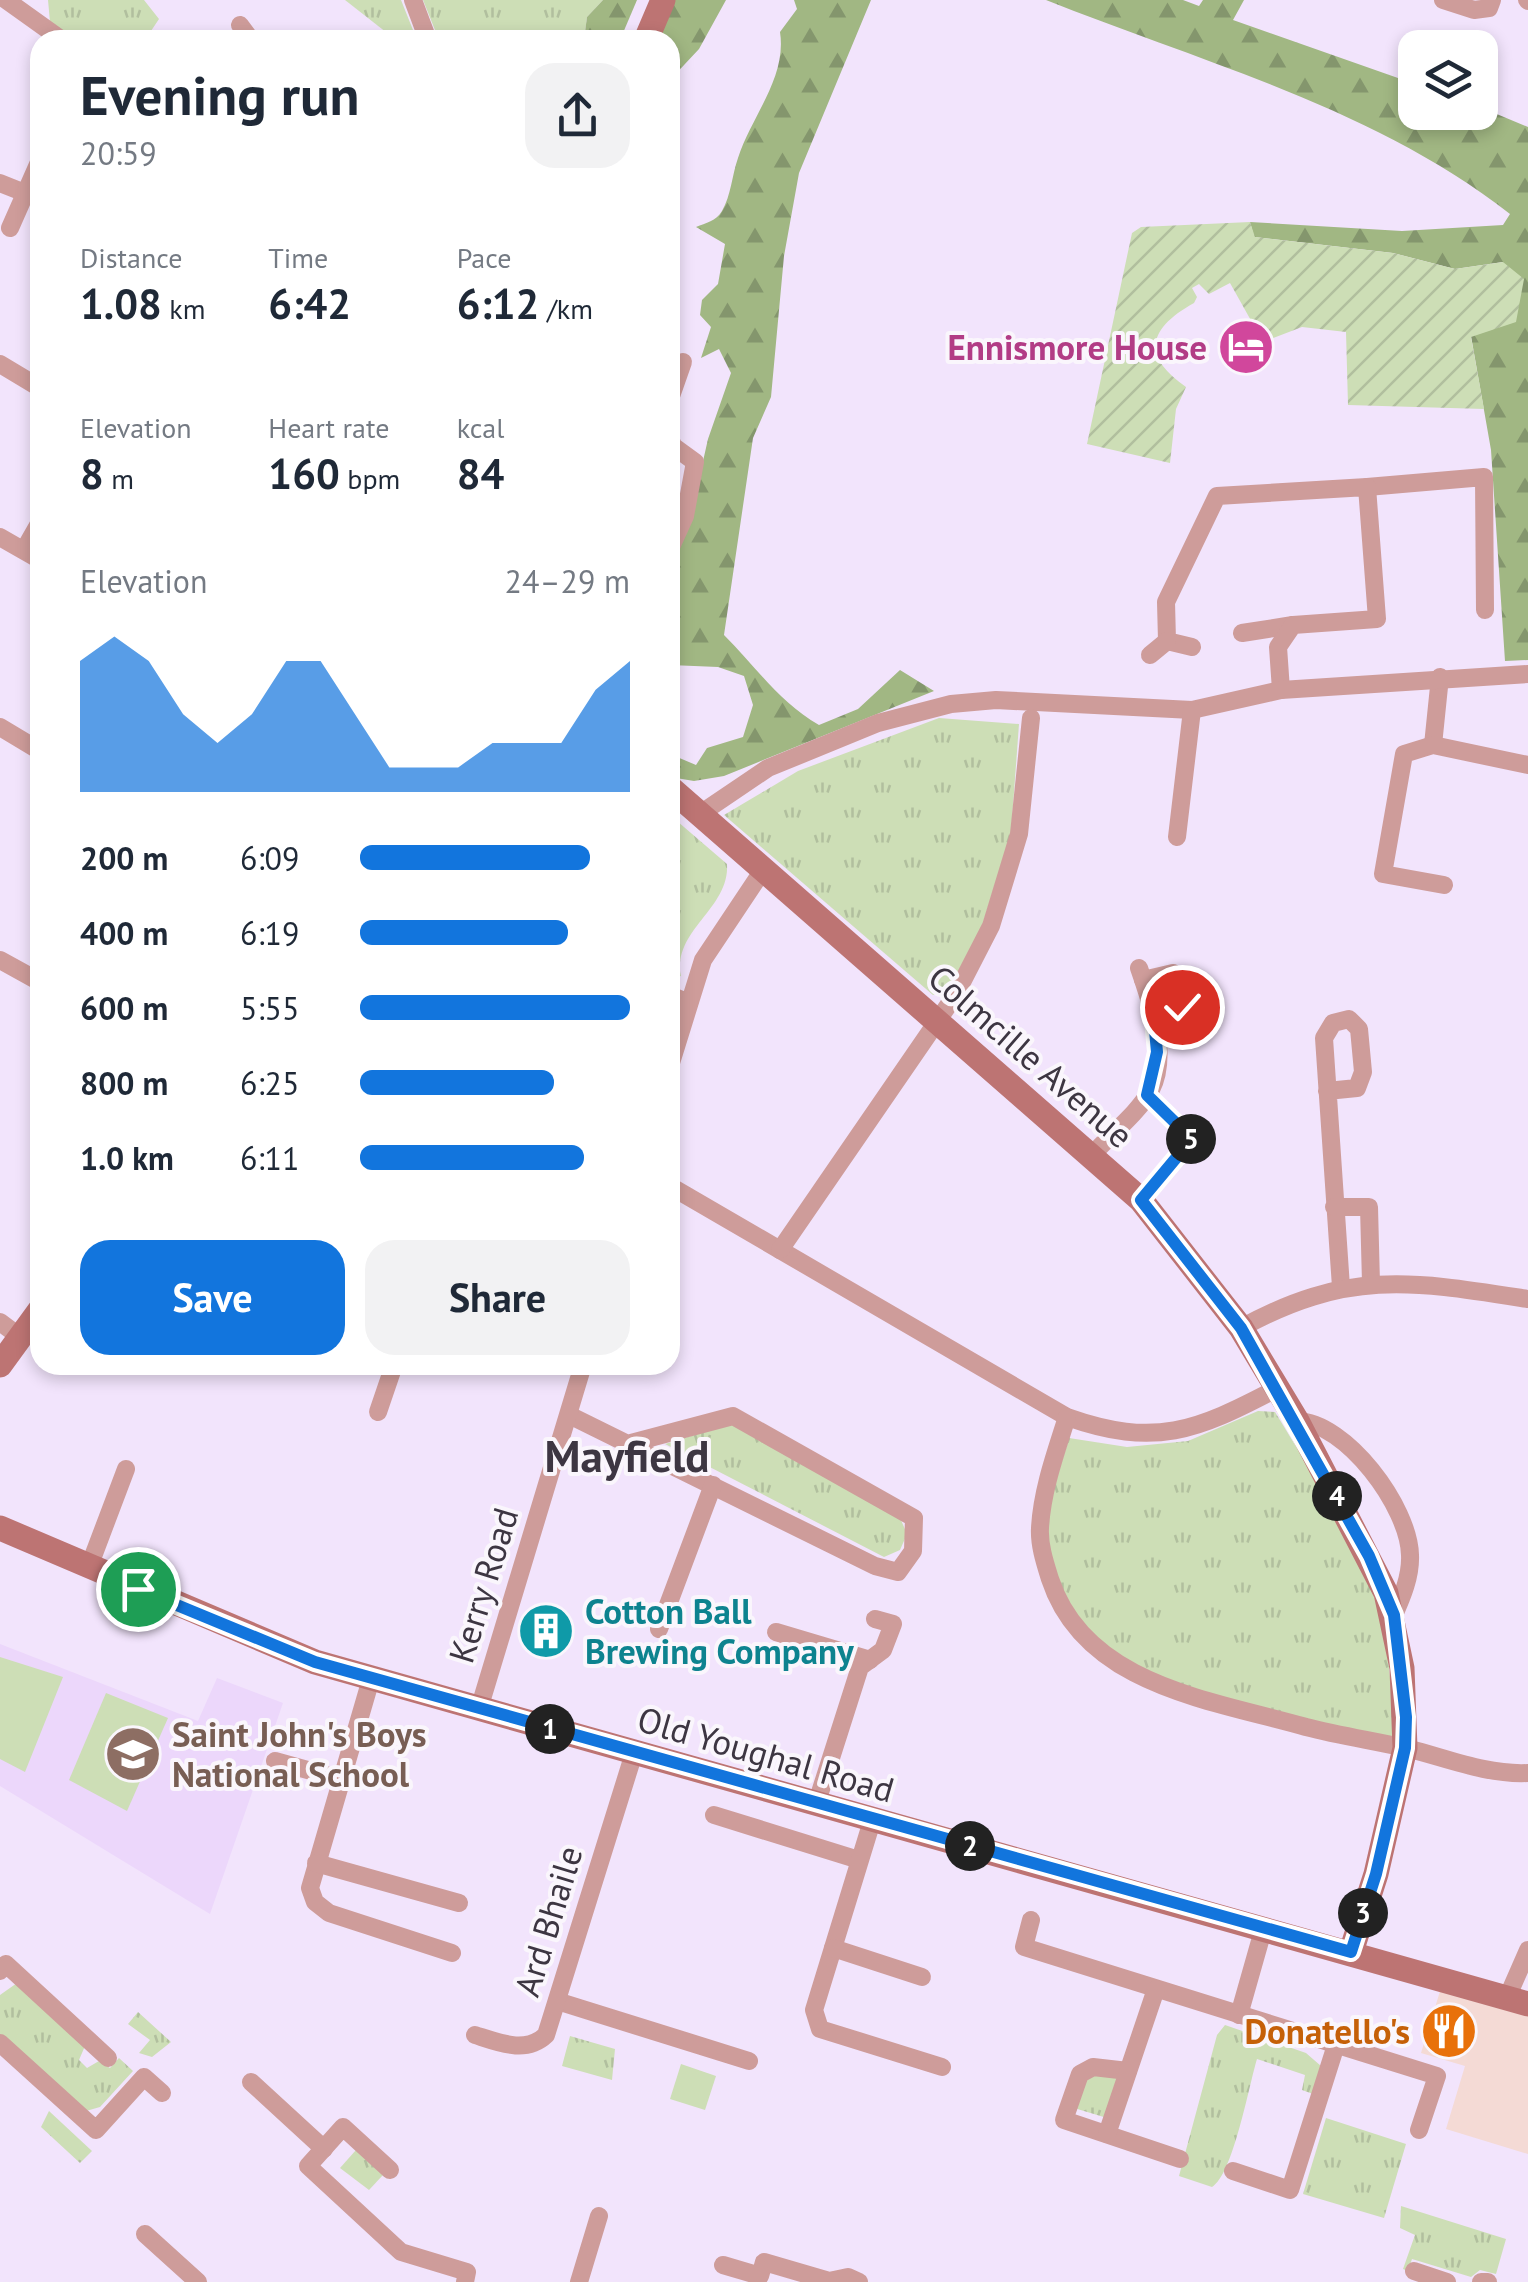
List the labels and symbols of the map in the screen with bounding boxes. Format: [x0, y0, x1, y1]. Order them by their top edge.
hotel icon: Ennismore House [1216, 317, 1276, 377]
place label: Ennismore House [948, 324, 1207, 370]
street label: Colmcille Avenue [919, 954, 1143, 1158]
pin [1140, 965, 1225, 1050]
pin: 5 [1166, 1114, 1216, 1164]
district label: Mayfield [544, 1426, 710, 1484]
pin: 4 [1312, 1471, 1362, 1521]
street label: Kerry Road [438, 1502, 528, 1668]
pin [96, 1547, 181, 1632]
place label: Cotton Ball Brewing Company [585, 1588, 855, 1674]
building icon: Cotton Ball Brewing Company [516, 1601, 576, 1661]
street label: Old Youghal Road [633, 1695, 899, 1813]
pin: 1 [525, 1704, 575, 1754]
place label: Saint John's Boys National School [172, 1711, 427, 1797]
school or university icon: Saint John's Boys National School [103, 1724, 163, 1784]
pin: 2 [945, 1821, 995, 1871]
street label: Ard Bhaile [503, 1840, 593, 2002]
pin: 3 [1338, 1888, 1388, 1938]
restaurant icon: Donatello's [1419, 2001, 1479, 2061]
place label: Donatello's [1244, 2008, 1410, 2054]

